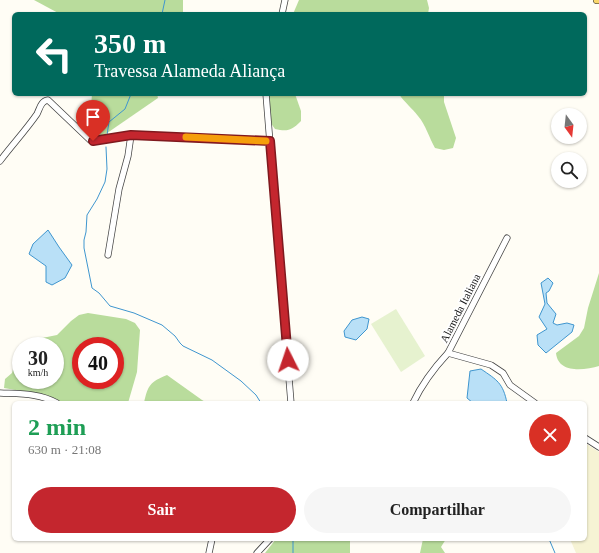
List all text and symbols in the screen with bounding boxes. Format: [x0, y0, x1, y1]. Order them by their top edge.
icon: left [28, 28, 80, 80]
text: 350 m [94, 28, 166, 59]
text: Travessa Alameda Aliança [94, 61, 285, 81]
pin [76, 100, 110, 141]
icon: arrive [82, 106, 104, 128]
north arrow [551, 108, 587, 144]
map controls [551, 108, 587, 188]
button: search [551, 152, 587, 188]
street label: Alameda Italiana [438, 272, 483, 344]
speed limit sign: 40 [72, 337, 124, 389]
position arrow [267, 339, 309, 381]
text: 30 [28, 347, 48, 369]
text: km/h [28, 367, 48, 378]
text: 2 min [28, 414, 86, 440]
button: close [529, 414, 571, 456]
text: 630 m · 21:08 [28, 442, 101, 457]
button: Sair [28, 487, 296, 533]
button: Compartilhar [304, 487, 571, 533]

